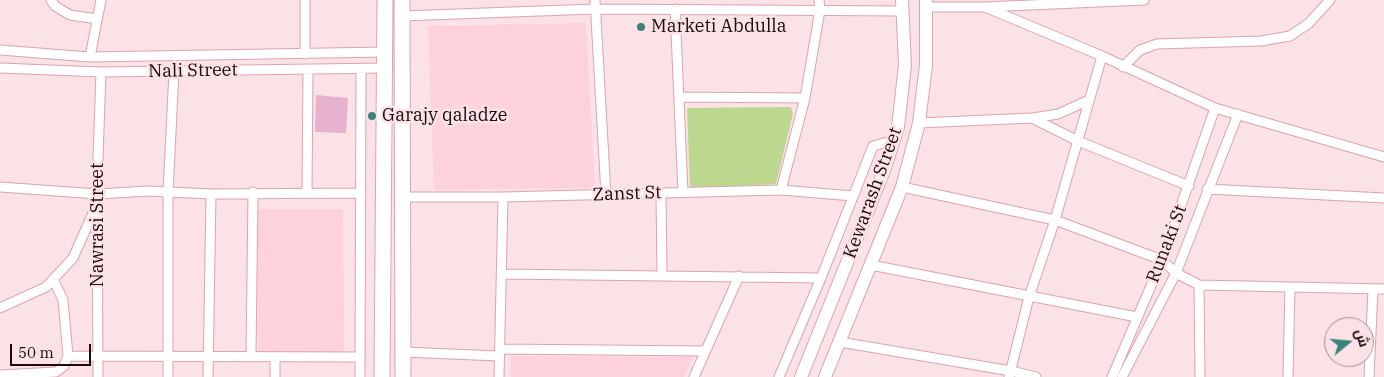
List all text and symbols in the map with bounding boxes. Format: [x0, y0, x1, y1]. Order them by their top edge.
place label: Marketi Abdulla [651, 16, 787, 38]
marker: Marketi Abdulla [635, 21, 647, 33]
street label: Nali Street [148, 59, 238, 83]
place label: Garajy qaladze [382, 105, 507, 127]
marker: Garajy qaladze [366, 110, 378, 122]
street label: Kewarash Street [839, 124, 907, 262]
street label: Nawrasi Street [87, 163, 109, 287]
street label: Zanst St [592, 182, 662, 206]
street label: Runaki St [1142, 202, 1192, 286]
north arrow [1324, 317, 1374, 367]
text: ش [1351, 327, 1374, 349]
scale bar [12, 334, 94, 366]
text: 50 m [18, 343, 54, 362]

